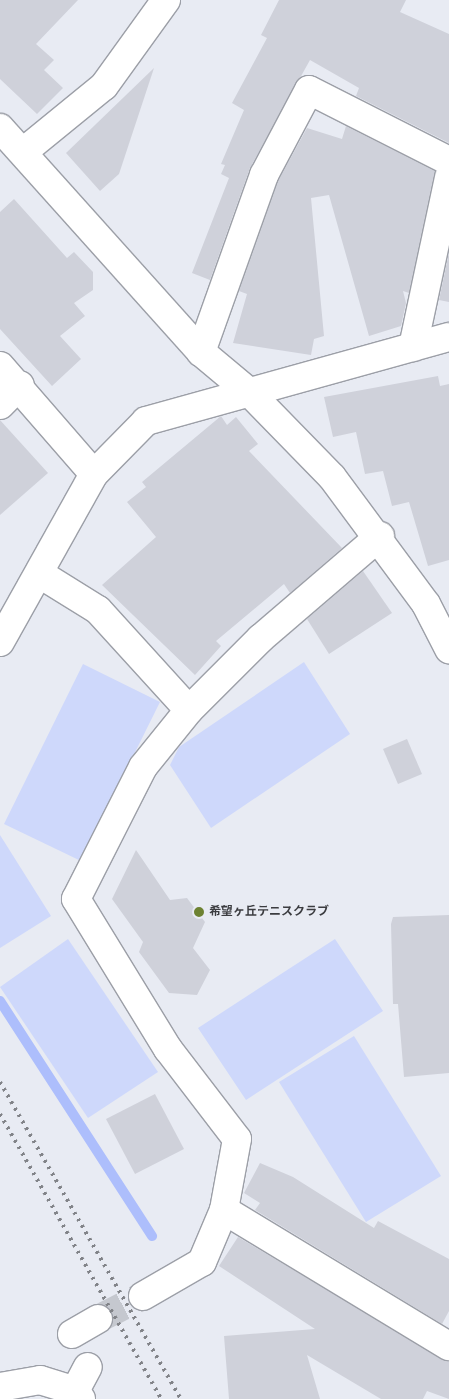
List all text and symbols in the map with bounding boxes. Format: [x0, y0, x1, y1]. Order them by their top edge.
place label: 希望ヶ丘テニスクラブ [209, 905, 329, 919]
marker: 希望ヶ丘テニスクラブ [193, 906, 205, 918]

